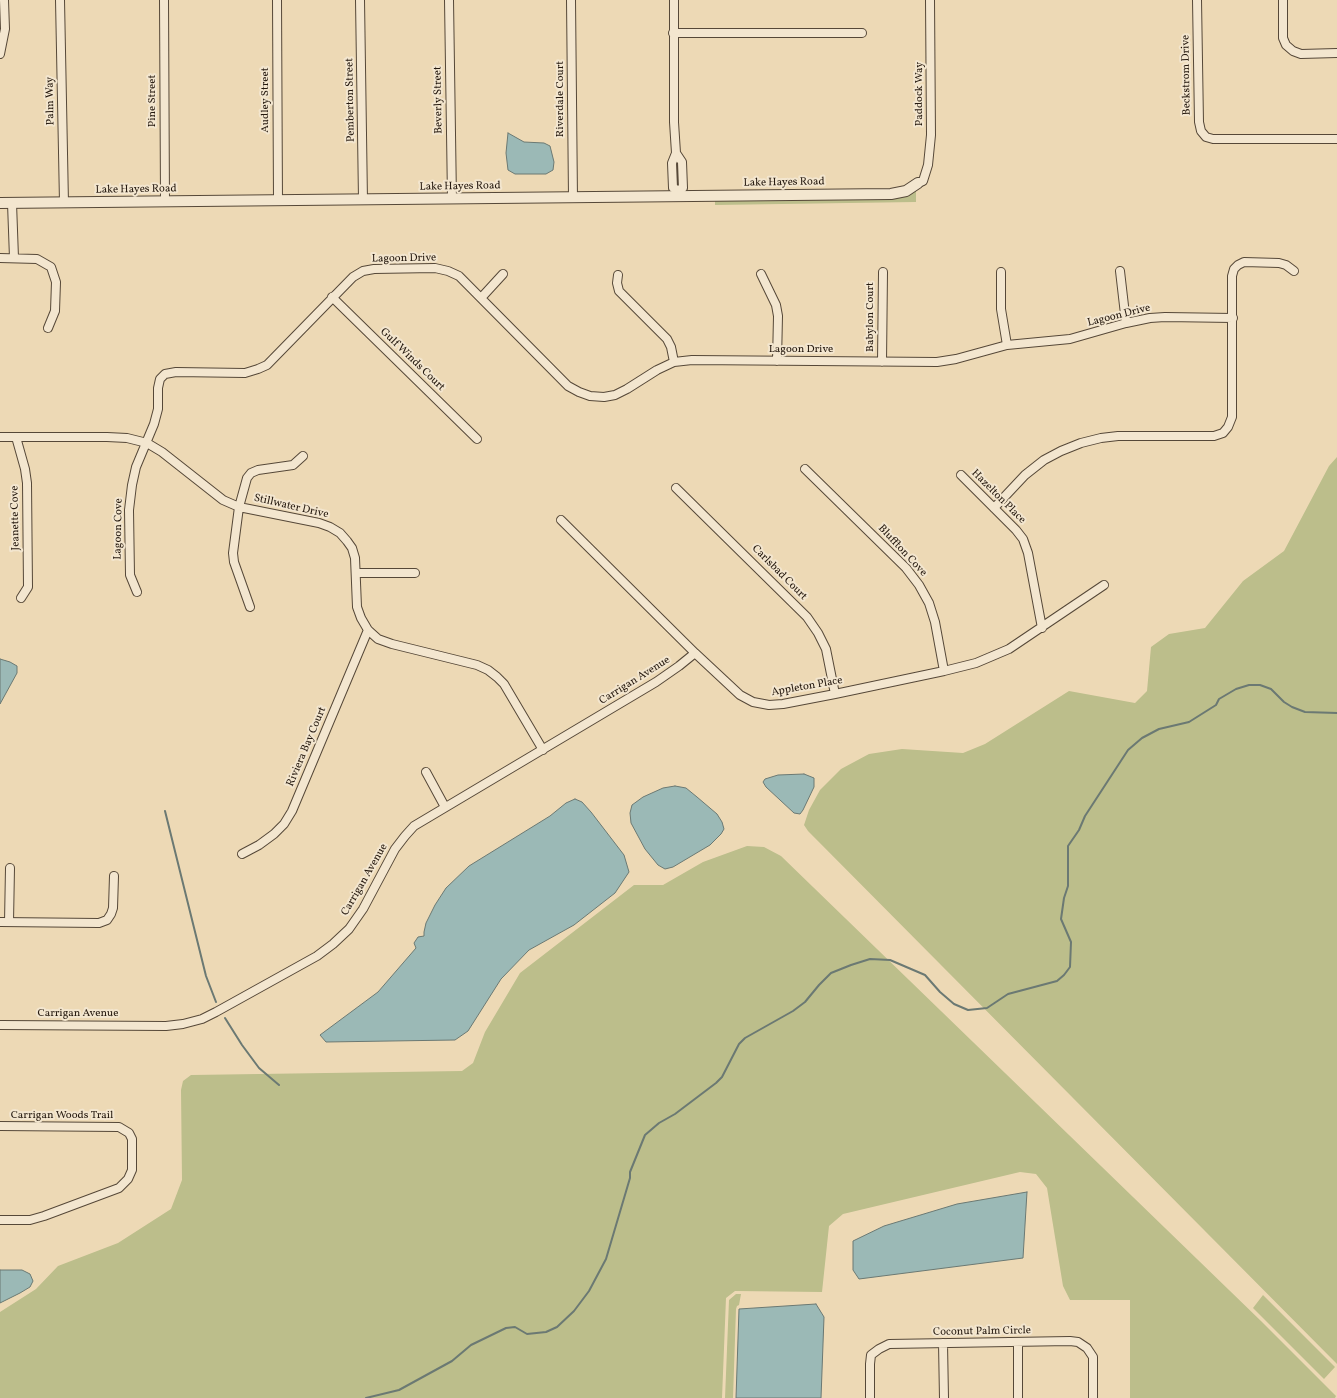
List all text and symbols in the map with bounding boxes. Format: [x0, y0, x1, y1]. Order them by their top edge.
street label: Beckstrom Drive [1180, 35, 1194, 115]
street label: Pemberton Street [344, 58, 358, 142]
street label: Riverdale Court [554, 61, 568, 137]
street label: Paddock Way [913, 62, 927, 126]
street label: Beverly Street [432, 66, 446, 134]
street label: Audley Street [259, 67, 273, 133]
street label: Pine Street [146, 75, 160, 127]
street label: Palm Way [44, 77, 58, 125]
street label: Lake Hayes Road [743, 176, 825, 190]
street label: Lake Hayes Road [419, 180, 501, 194]
street label: Lake Hayes Road [95, 183, 177, 197]
street label: Lagoon Drive [372, 252, 436, 266]
street label: Babylon Court [864, 282, 878, 352]
street label: Lagoon Drive [1086, 302, 1152, 330]
street label: Gulf Winds Court [377, 326, 447, 394]
street label: Lagoon Drive [769, 343, 833, 357]
street label: Hazelton Place [968, 467, 1028, 527]
street label: Jeanette Cove [9, 485, 23, 551]
street label: Stillwater Drive [252, 492, 330, 522]
street label: Lagoon Cove [112, 498, 126, 560]
street label: Bluffton Cove [875, 522, 929, 580]
street label: Carlsbad Court [749, 543, 809, 603]
street label: Carrigan Avenue [597, 654, 673, 708]
street label: Appleton Place [770, 674, 844, 700]
street label: Riviera Bay Court [284, 705, 330, 789]
street label: Carrigan Avenue [339, 842, 391, 918]
street label: Carrigan Avenue [37, 1007, 119, 1021]
street label: Carrigan Woods Trail [11, 1109, 113, 1123]
street label: Coconut Palm Circle [933, 1325, 1031, 1339]

